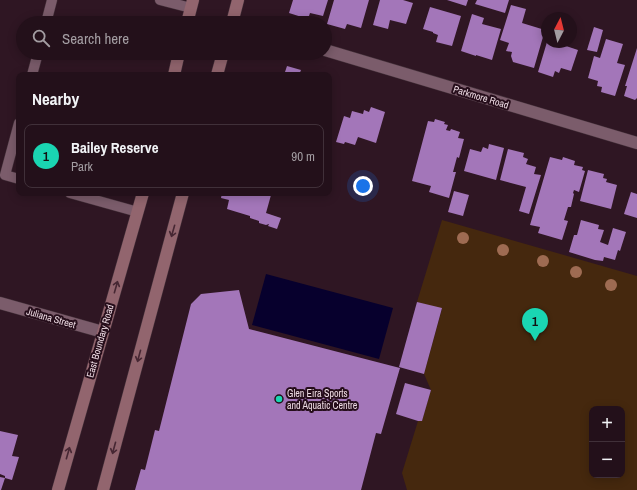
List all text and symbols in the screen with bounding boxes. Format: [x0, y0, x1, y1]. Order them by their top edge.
north arrow [541, 12, 577, 48]
search box [16, 16, 332, 60]
icon: search [30, 27, 52, 49]
text: Search here [62, 28, 129, 49]
street label: Parkmore Road [452, 82, 510, 112]
text: Nearby [32, 87, 79, 110]
text: Bailey Reserve [71, 137, 159, 158]
text: 1 [43, 148, 49, 165]
text: 90 m [291, 148, 315, 165]
text: Park [71, 158, 93, 175]
your location [353, 176, 373, 196]
one-way arrow [169, 224, 176, 237]
one-way arrow [113, 281, 120, 294]
street label: East Boundary Road [83, 303, 117, 379]
street label: Juliana Street [25, 305, 78, 331]
pin: 1 [522, 308, 548, 341]
one-way arrow [135, 349, 142, 362]
place label: Glen Eira Sports and Aquatic Centre [287, 387, 358, 412]
marker: Glen Eira Sports and Aquatic Centre [274, 394, 284, 404]
map controls [589, 406, 625, 478]
button: + [589, 406, 625, 442]
one-way arrow [110, 442, 118, 455]
button: − [589, 442, 625, 478]
one-way arrow [65, 446, 72, 459]

